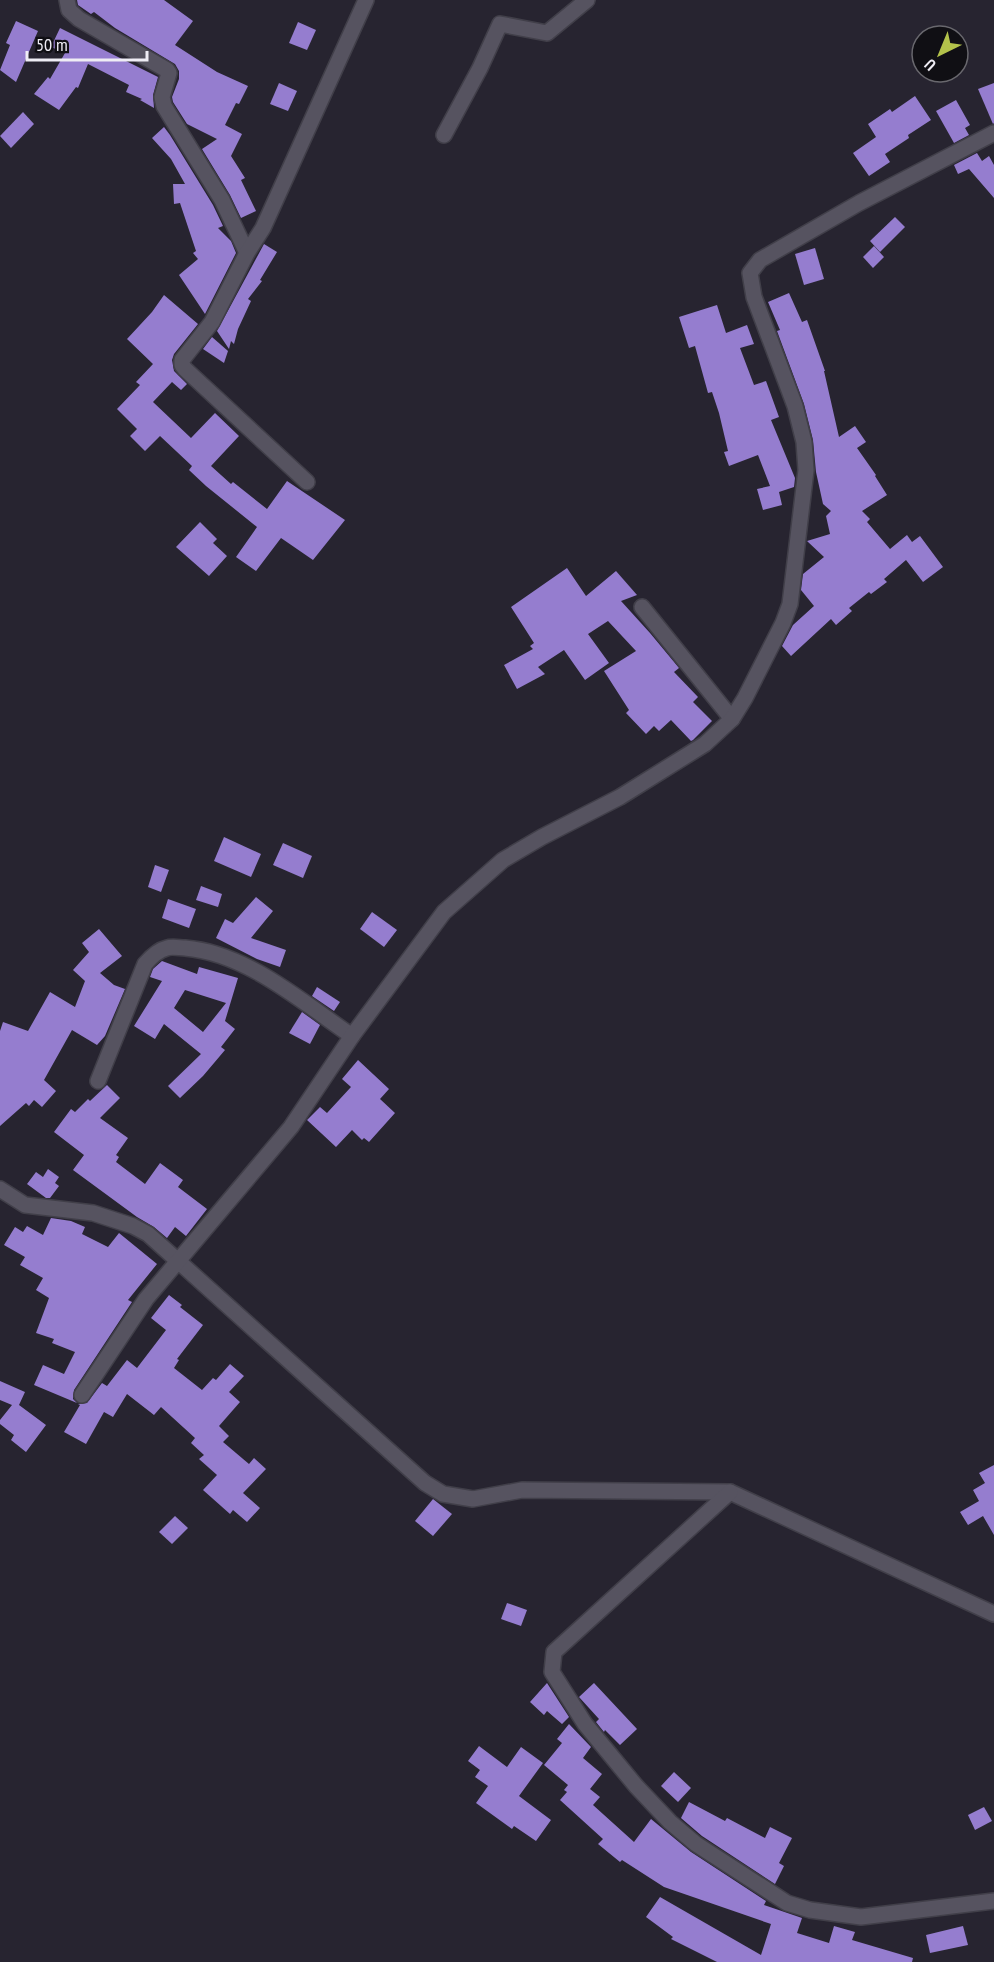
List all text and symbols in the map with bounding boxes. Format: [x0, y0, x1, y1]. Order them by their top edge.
scale bar [27, 24, 147, 62]
north arrow [910, 24, 970, 84]
text: 50 m [36, 33, 68, 56]
text: U [920, 55, 940, 75]

